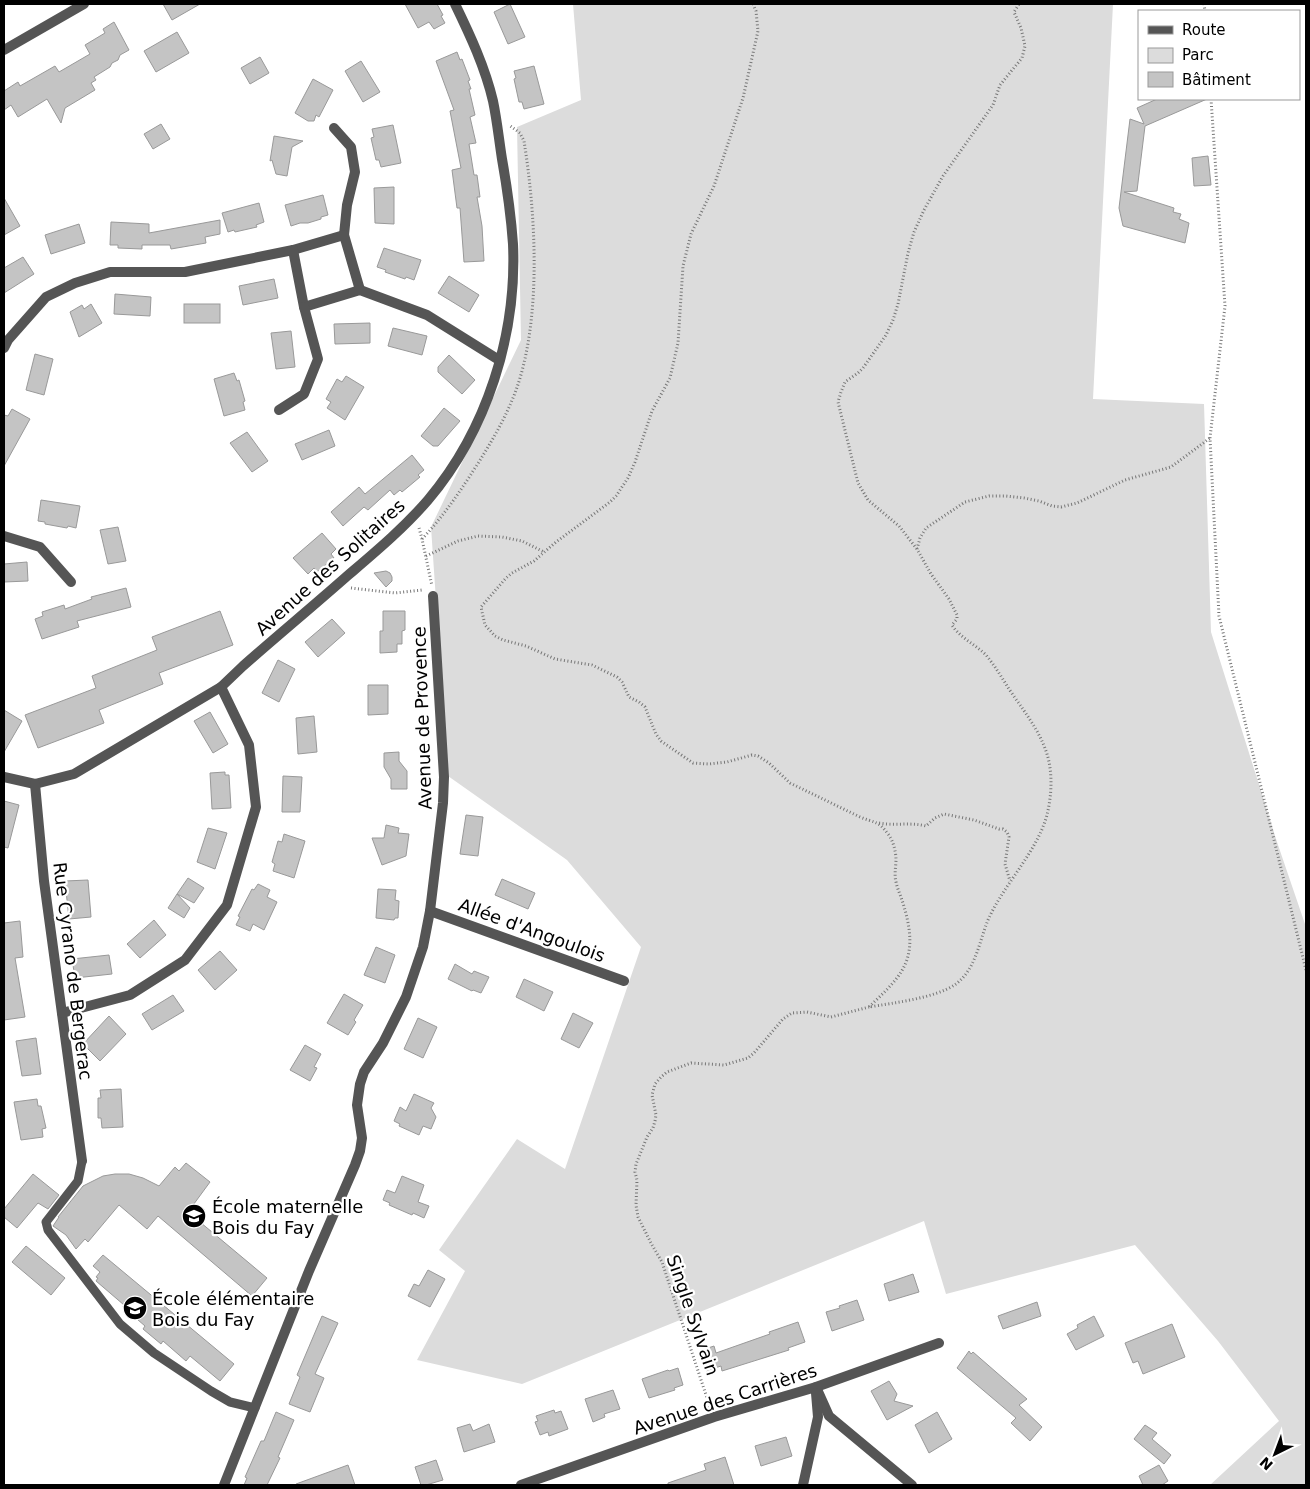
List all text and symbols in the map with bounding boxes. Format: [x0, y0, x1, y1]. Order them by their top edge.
legend [1138, 10, 1300, 100]
text: Route [1182, 21, 1226, 39]
text: Parc [1182, 46, 1214, 64]
text: Bâtiment [1182, 71, 1251, 89]
street label: Avenue des Solitaires [251, 495, 409, 639]
street label: Avenue de Provence [408, 626, 436, 810]
street label: Rue Cyrano de Bergerac [49, 861, 97, 1081]
street label: Allée d'Angoulois [456, 894, 608, 966]
place label: École maternelle Bois du Fay [212, 1196, 363, 1238]
school or university icon: École maternelle Bois du Fay [181, 1203, 207, 1229]
street label: Single Sylvain [663, 1252, 723, 1378]
place label: École élémentaire Bois du Fay [152, 1288, 314, 1330]
school or university icon: École élémentaire Bois du Fay [122, 1295, 148, 1321]
street label: Avenue des Carrières [631, 1359, 819, 1439]
north arrow [1250, 1429, 1300, 1479]
text: N [1257, 1454, 1276, 1474]

